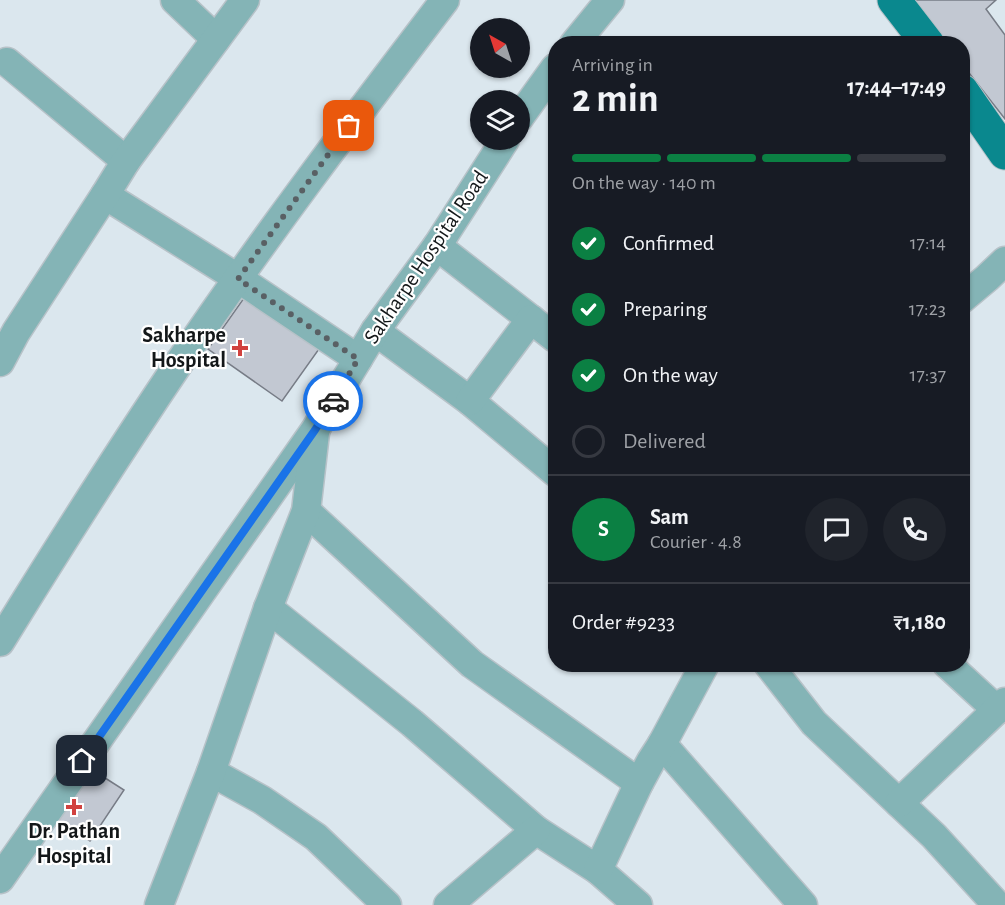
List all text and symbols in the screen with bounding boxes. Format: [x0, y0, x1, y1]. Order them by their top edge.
north arrow [470, 18, 530, 78]
map controls [470, 18, 530, 150]
text: Arriving in [572, 55, 653, 75]
text: 17:44–17:49 [847, 76, 946, 98]
text: 2 min [572, 80, 659, 119]
button: layers [470, 90, 530, 150]
pin [323, 100, 374, 151]
icon: bag [332, 109, 365, 142]
street label: Sakharpe Hospital Road [360, 166, 492, 348]
text: On the way · 140 m [572, 173, 716, 193]
icon: check [572, 227, 605, 260]
text: Confirmed [623, 232, 714, 254]
text: 17:14 [910, 233, 946, 253]
icon: check [572, 293, 605, 326]
text: Preparing [623, 298, 707, 320]
text: 17:23 [909, 299, 946, 319]
place label: Sakharpe Hospital [142, 324, 226, 371]
marker: Sakharpe Hospital [231, 339, 249, 357]
icon: check [572, 359, 605, 392]
text: On the way [623, 364, 718, 386]
text: 17:37 [910, 365, 946, 385]
courier [303, 371, 363, 431]
icon: car [317, 385, 350, 418]
text: Delivered [623, 430, 706, 452]
button: chat [805, 498, 868, 561]
button: phone [883, 498, 946, 561]
text: Sam [650, 506, 689, 528]
text: S [598, 518, 609, 540]
text: Courier · 4.8 [650, 532, 742, 552]
text: Order #9233 [572, 611, 675, 633]
text: ₹1,180 [894, 611, 946, 633]
pin [56, 735, 107, 786]
icon: home [65, 744, 98, 777]
marker: Dr. Pathan Hospital [65, 798, 83, 816]
place label: Dr. Pathan Hospital [28, 820, 120, 867]

